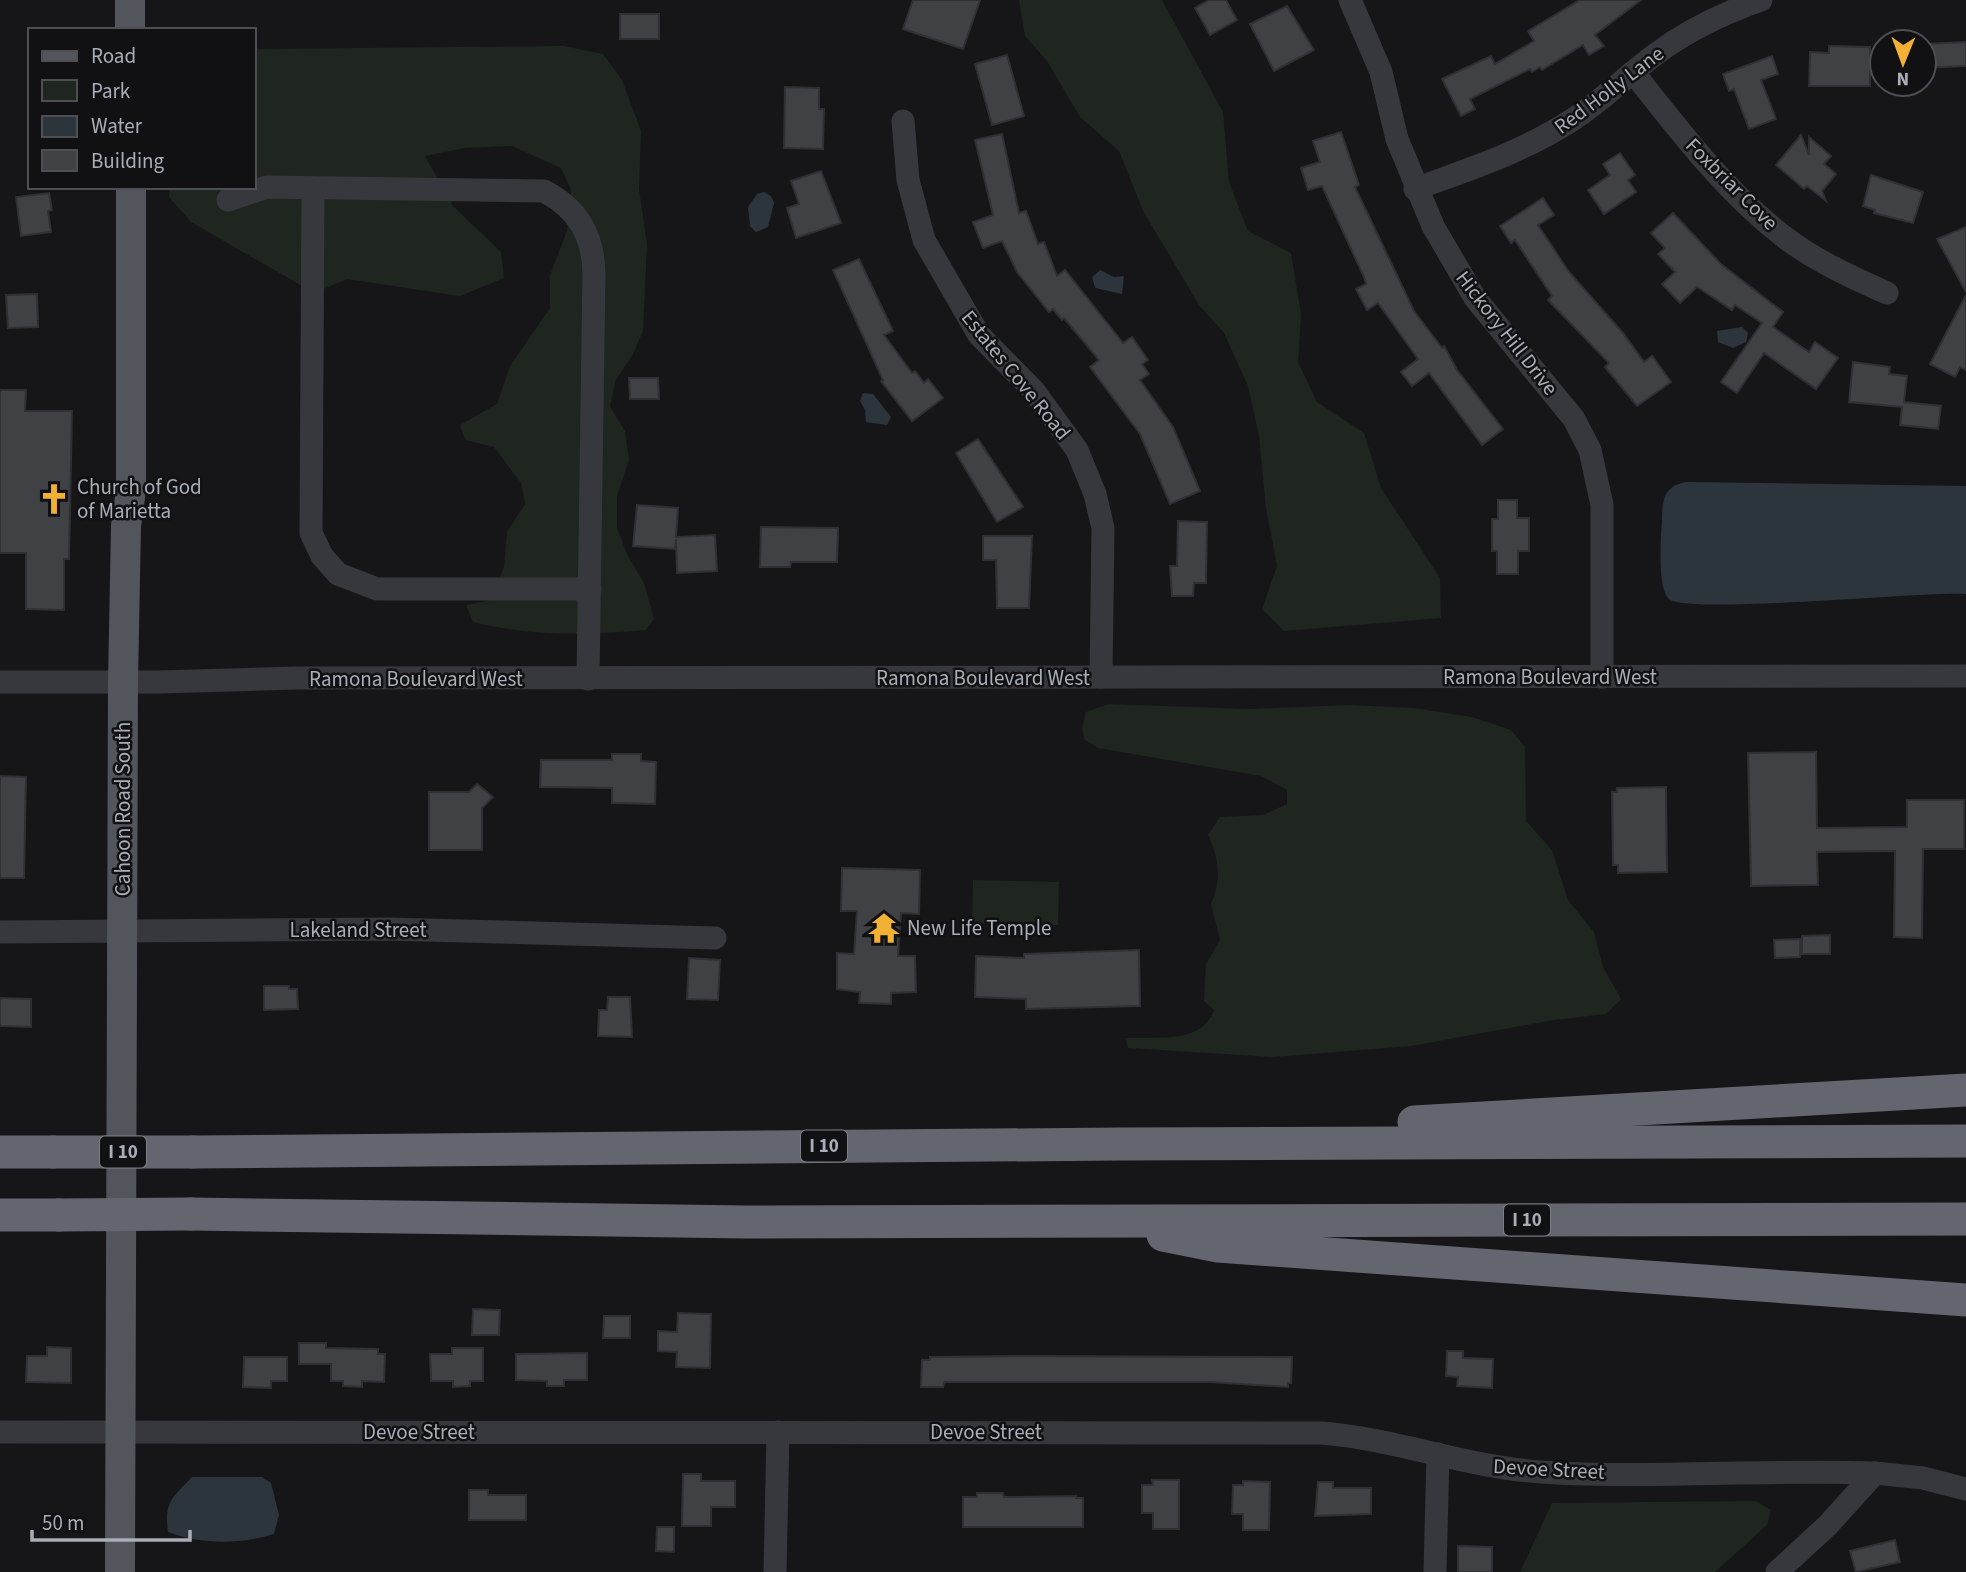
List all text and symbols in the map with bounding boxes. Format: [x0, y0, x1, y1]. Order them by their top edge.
legend [28, 28, 256, 189]
north arrow [1868, 28, 1938, 98]
street label: Red Holly Lane [1548, 39, 1670, 141]
text: Road [91, 41, 136, 71]
text: N [1896, 65, 1909, 92]
text: Park [91, 76, 131, 106]
text: Water [91, 111, 143, 141]
street label: Foxbriar Cove [1679, 131, 1785, 237]
text: Building [91, 146, 165, 176]
street label: Hickory Hill Drive [1449, 264, 1565, 402]
street label: Estates Cove Road [954, 304, 1078, 446]
place label: Church of God of Marietta [77, 472, 202, 526]
church icon: Church of God of Marietta [37, 482, 71, 516]
street label: Ramona Boulevard West [1443, 662, 1657, 692]
street label: Ramona Boulevard West [876, 663, 1090, 693]
street label: Ramona Boulevard West [309, 664, 523, 694]
street label: Cahoon Road South [108, 722, 138, 896]
temple icon: New Life Temple [867, 911, 901, 945]
place label: New Life Temple [907, 913, 1051, 943]
street label: Lakeland Street [289, 915, 427, 945]
road number: I 10 [801, 1130, 847, 1162]
road number: I 10 [100, 1136, 146, 1168]
road number: I 10 [1504, 1204, 1550, 1236]
street label: Devoe Street [363, 1417, 475, 1447]
street label: Devoe Street [930, 1417, 1042, 1447]
street label: Devoe Street [1492, 1451, 1606, 1487]
scale bar [32, 1498, 189, 1542]
text: 50 m [42, 1508, 84, 1538]

